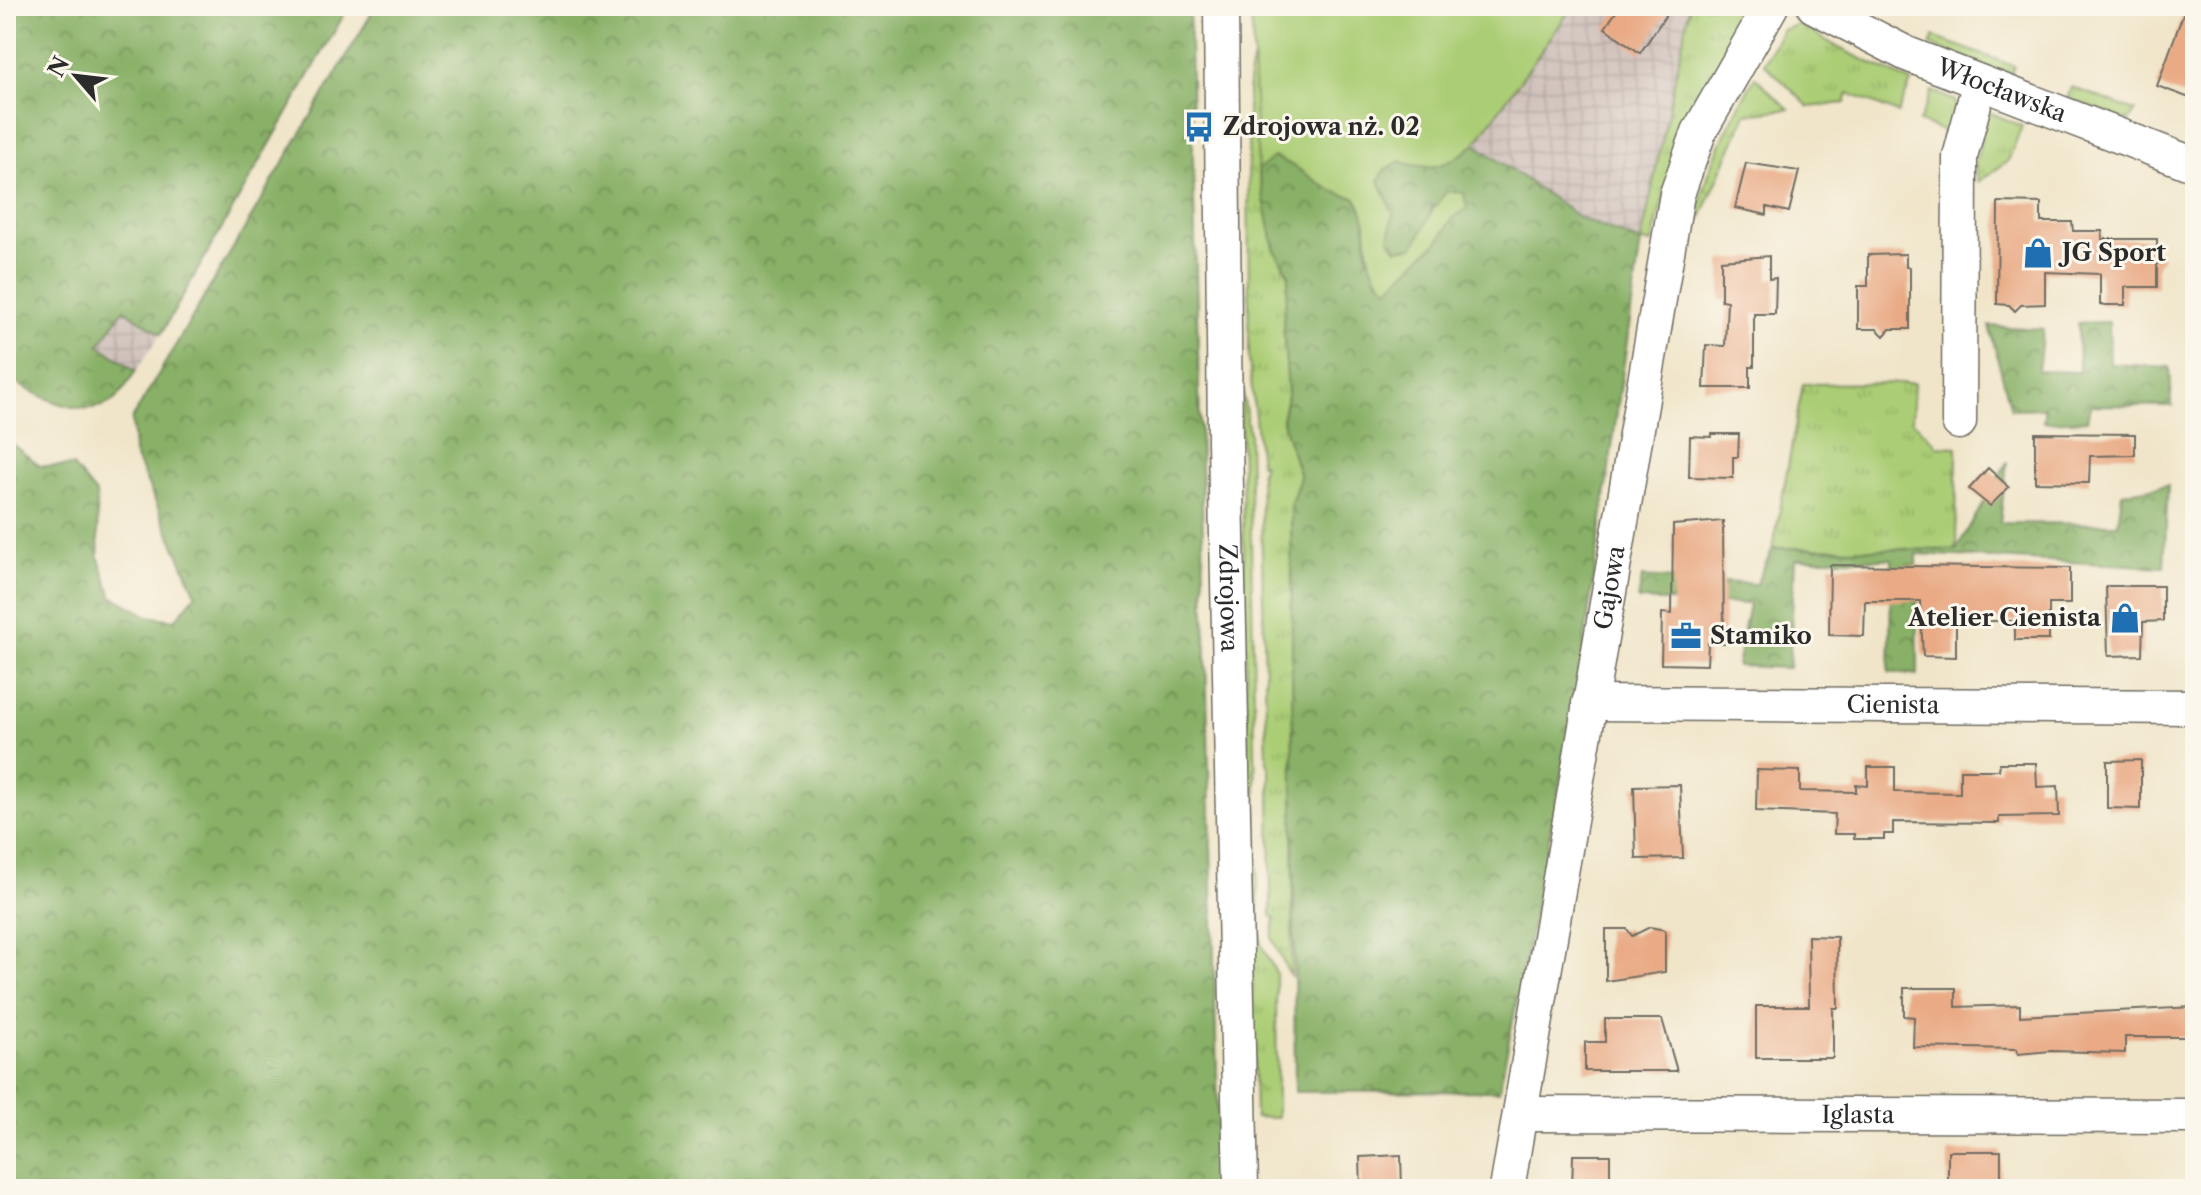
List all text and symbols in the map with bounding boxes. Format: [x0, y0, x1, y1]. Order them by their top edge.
north arrow [36, 36, 116, 116]
text: N [42, 52, 75, 82]
street label: Włocławska [1932, 52, 2071, 128]
bus stop icon: Zdrojowa nż. 02 [1182, 110, 1216, 144]
place label: Zdrojowa nż. 02 [1223, 112, 1420, 141]
shop icon: JG Sport [2021, 236, 2055, 270]
place label: JG Sport [2058, 238, 2166, 267]
street label: Gajowa [1588, 543, 1631, 632]
street label: Zdrojowa [1213, 544, 1245, 653]
shop icon: Atelier Cienista [2108, 601, 2142, 635]
place label: Atelier Cienista [1907, 603, 2102, 632]
office icon: Stamiko [1669, 619, 1703, 653]
place label: Stamiko [1710, 621, 1812, 650]
street label: Cienista [1846, 690, 1940, 719]
street label: Iglasta [1822, 1100, 1895, 1129]

